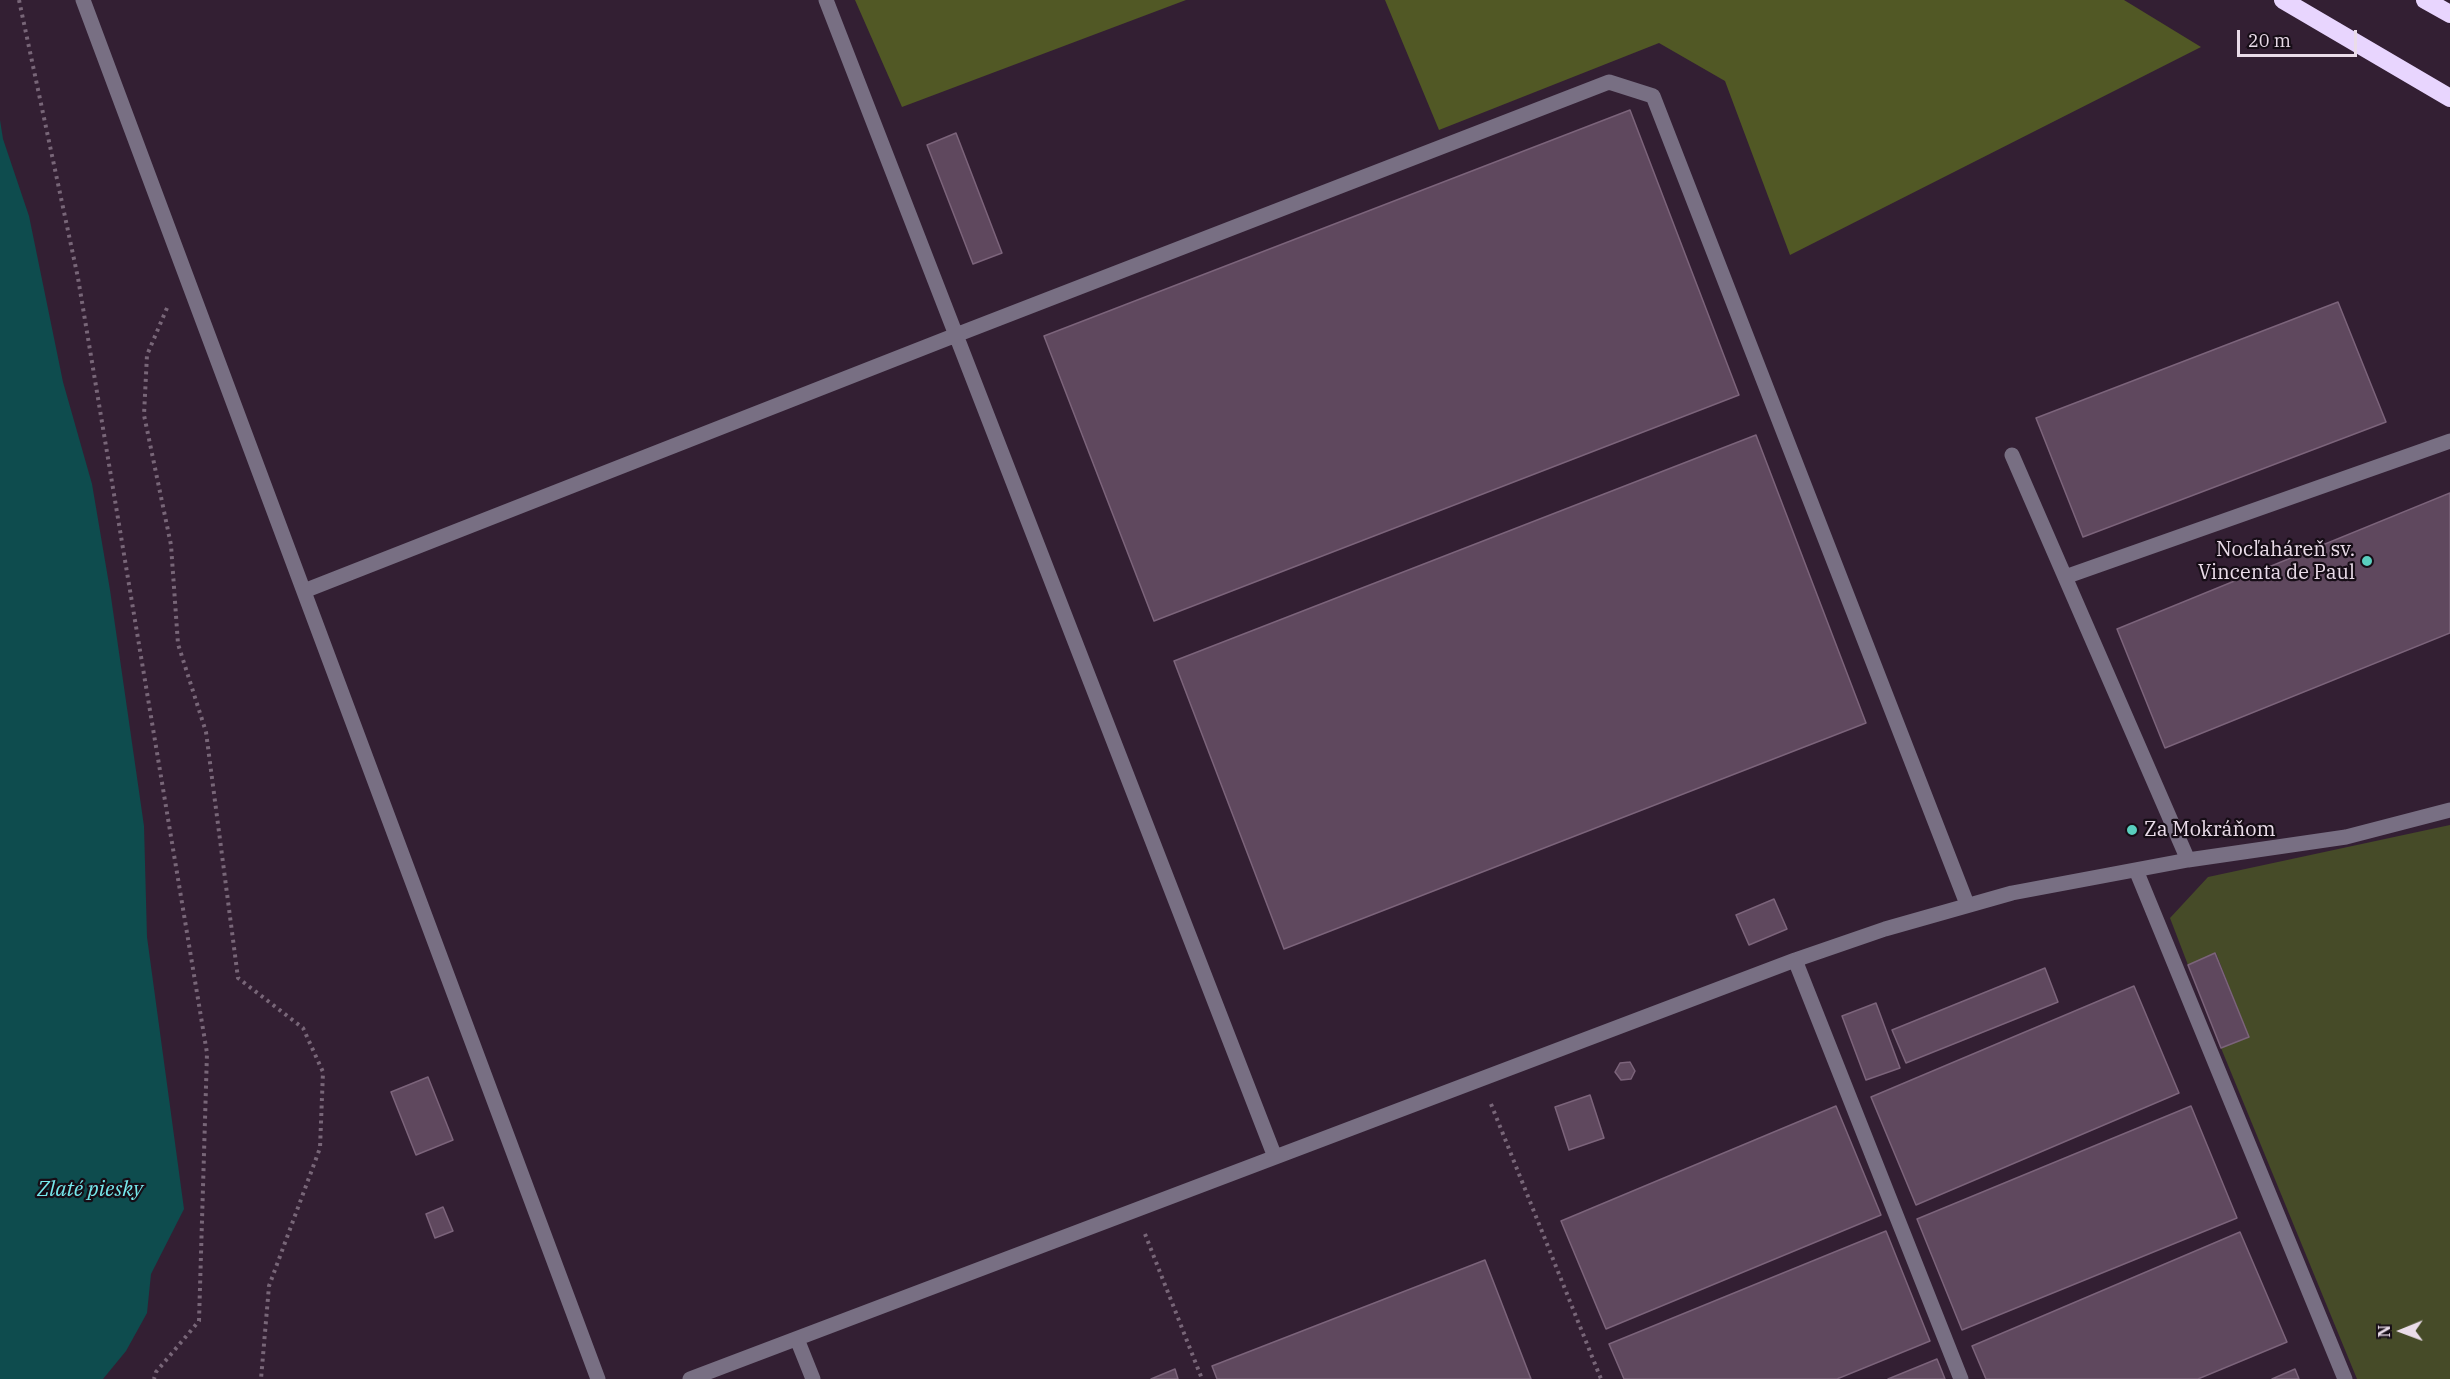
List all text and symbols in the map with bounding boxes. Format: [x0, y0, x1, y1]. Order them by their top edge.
scale bar [2240, 18, 2360, 56]
text: 20 m [2248, 29, 2291, 52]
place label: Nocľaháreň sv. Vincenta de Paul [2198, 538, 2355, 585]
marker: Nocľaháreň sv. Vincenta de Paul [2360, 554, 2374, 568]
place label: Za Mokráňom [2144, 818, 2276, 842]
marker: Za Mokráňom [2125, 823, 2139, 837]
water label: Zlaté piesky [37, 1177, 143, 1203]
north arrow [2372, 1301, 2432, 1361]
text: N [2374, 1325, 2394, 1338]

